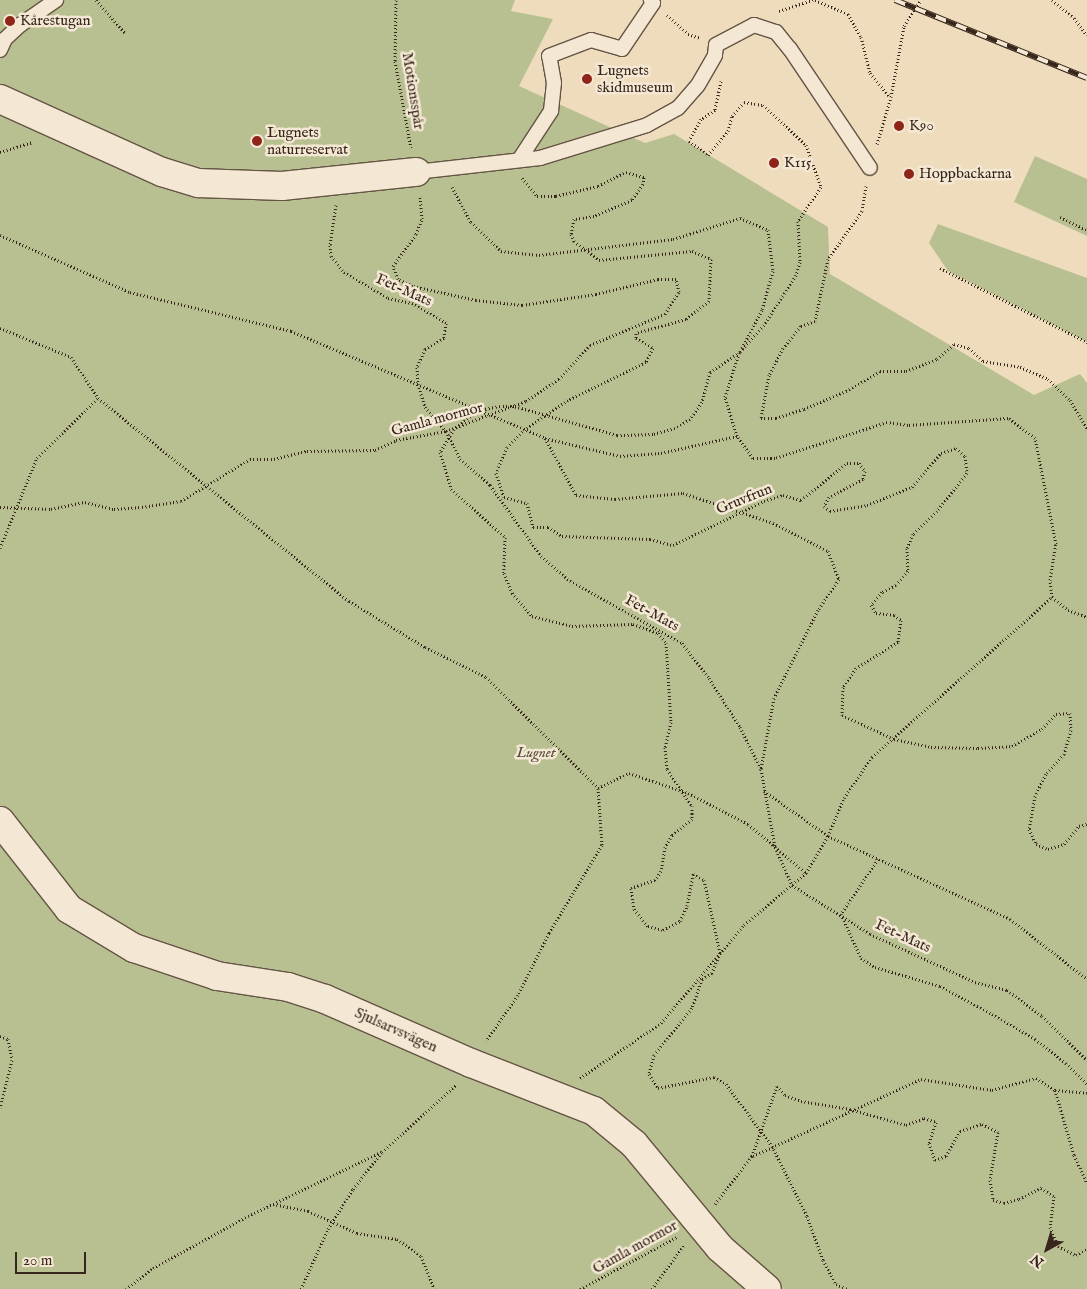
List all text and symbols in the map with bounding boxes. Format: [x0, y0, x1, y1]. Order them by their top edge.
place label: Kårestugan [20, 12, 91, 30]
marker: Kårestugan [4, 15, 16, 27]
street label: Motionsspår [398, 51, 428, 131]
place label: Lugnets skidmuseum [597, 61, 673, 96]
marker: Lugnets skidmuseum [581, 73, 593, 85]
place label: K90 [909, 117, 934, 135]
marker: K90 [893, 120, 905, 132]
place label: Lugnets naturreservat [267, 123, 348, 158]
marker: Lugnets naturreservat [251, 135, 263, 147]
place label: K115 [784, 154, 811, 172]
marker: K115 [768, 157, 780, 169]
place label: Hoppbackarna [919, 165, 1011, 183]
marker: Hoppbackarna [903, 168, 915, 180]
street label: Fet-Mats [373, 270, 435, 310]
street label: Gamla mormor [389, 398, 485, 440]
street label: Gruvfrun [713, 480, 775, 518]
street label: Fet-Mats [622, 591, 682, 635]
park label: Lugnet [516, 744, 556, 762]
street label: Fet-Mats [872, 915, 934, 957]
street label: Sjulsarvsvägen [352, 1004, 440, 1056]
street label: Gamla mormor [590, 1216, 680, 1278]
north arrow [1022, 1224, 1072, 1274]
scale bar [18, 1242, 89, 1274]
text: N [1027, 1250, 1048, 1271]
text: 20 m [23, 1251, 52, 1270]

